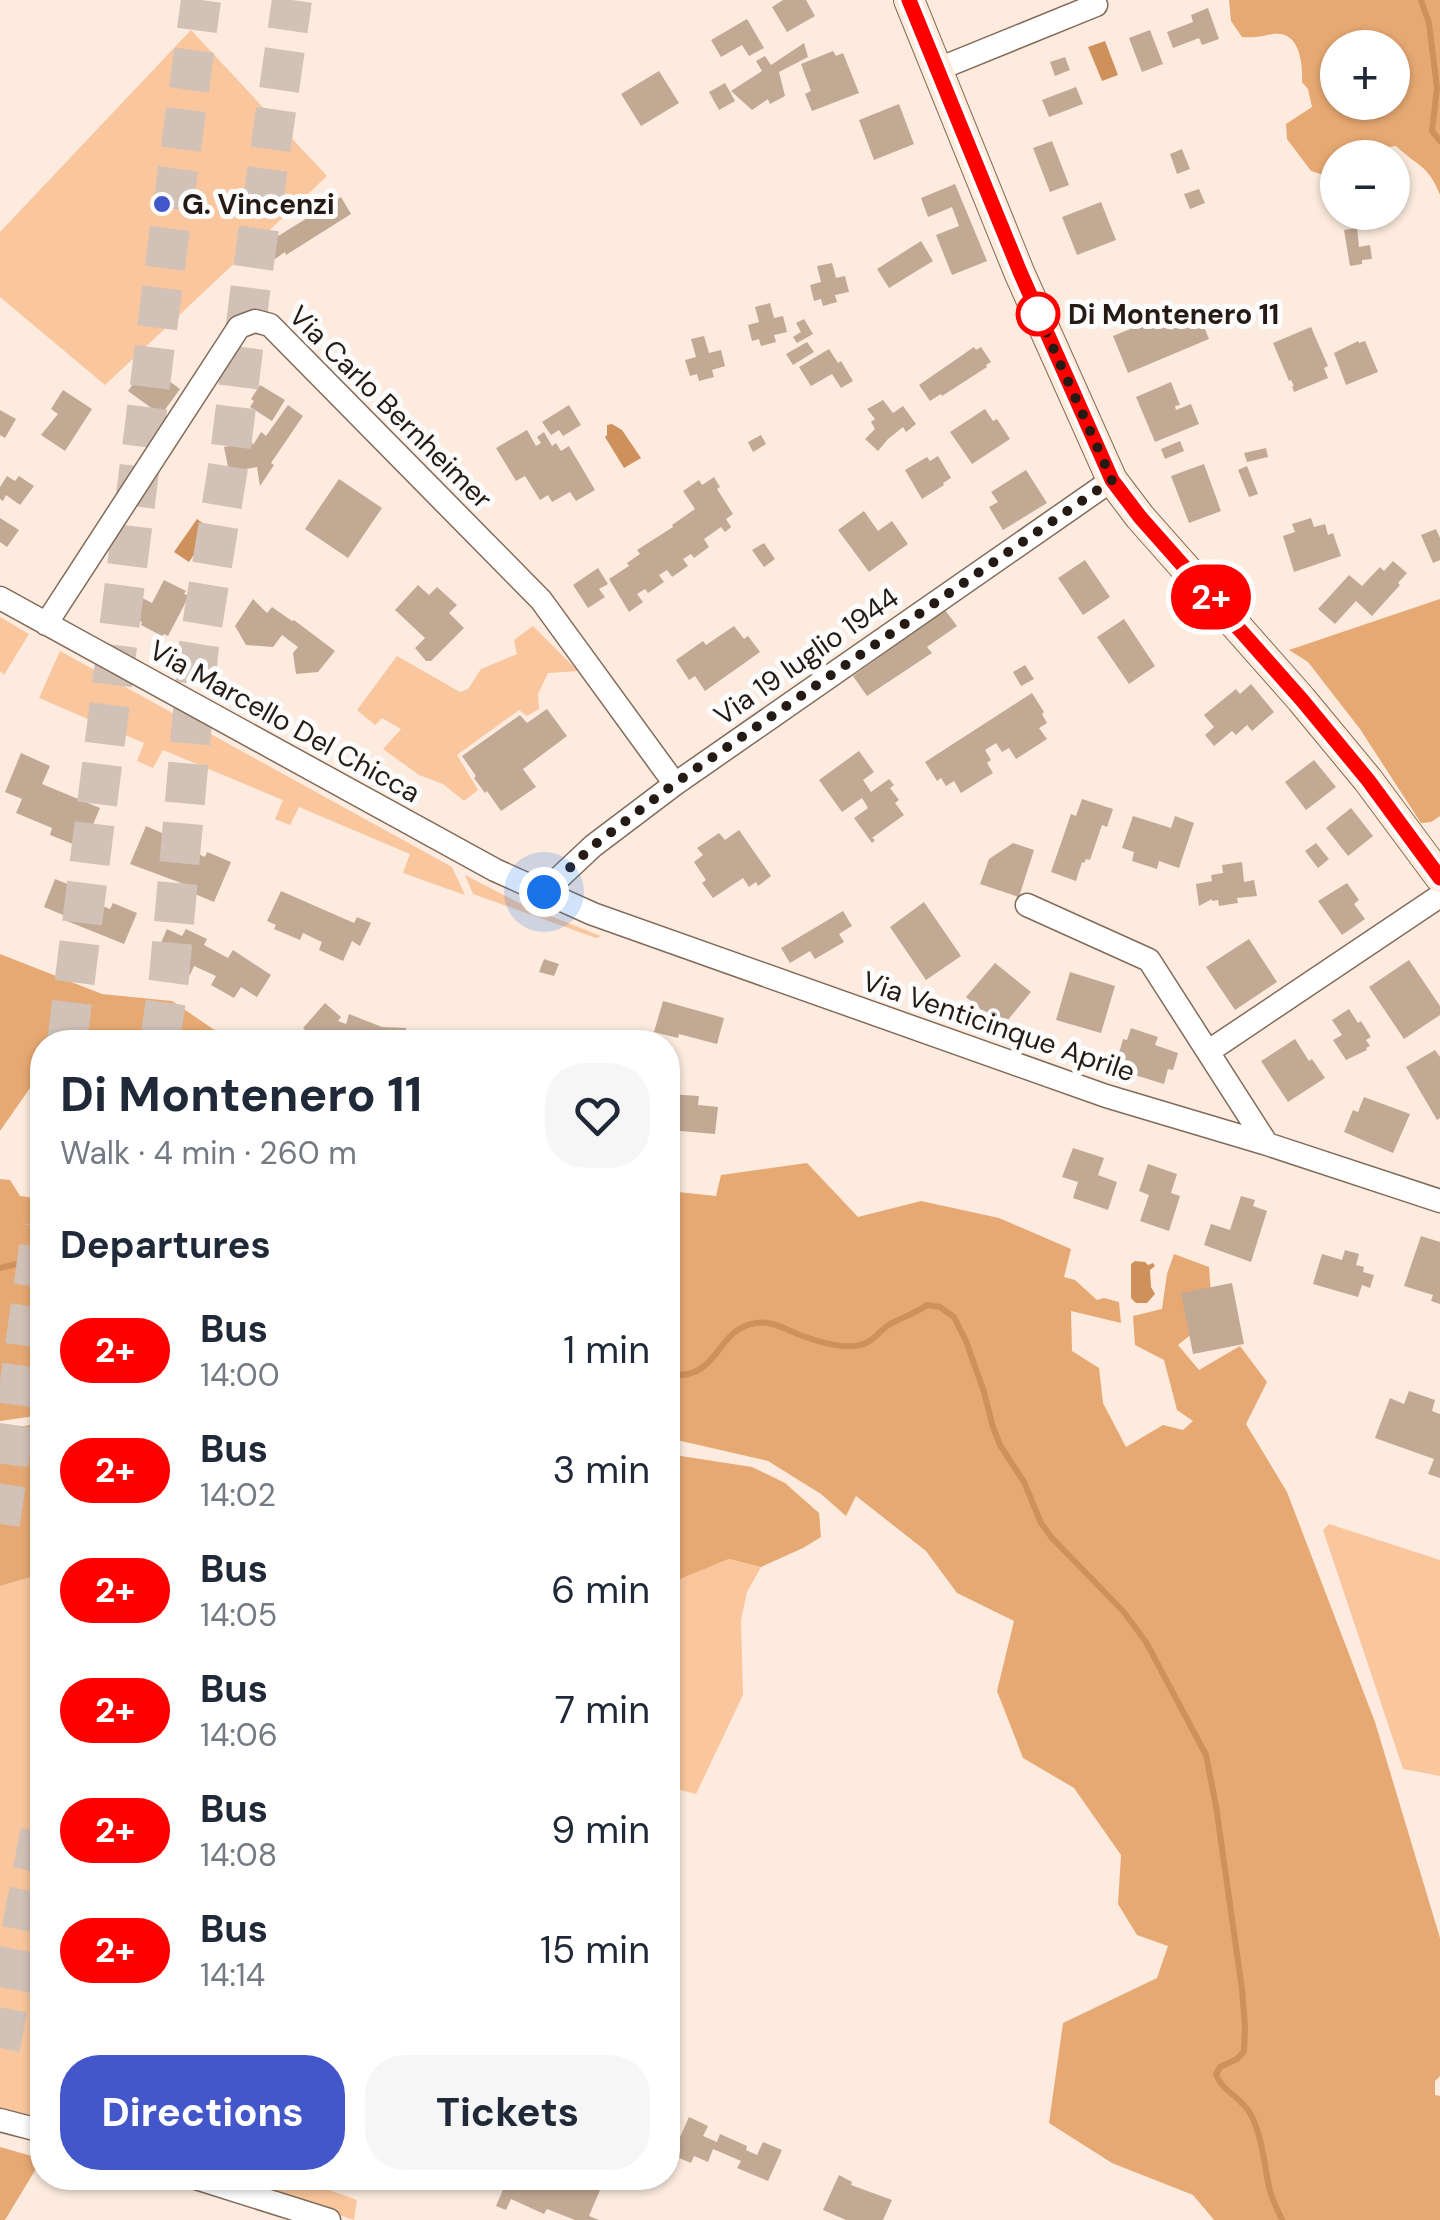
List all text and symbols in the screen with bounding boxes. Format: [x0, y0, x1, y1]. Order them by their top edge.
map controls [1320, 30, 1410, 230]
button: + [1320, 30, 1410, 120]
button: − [1320, 140, 1410, 230]
place label: G. Vincenzi [182, 186, 335, 223]
marker: G. Vincenzi [151, 193, 173, 215]
marker: Di Montenero 11 [1017, 293, 1059, 335]
place label: Di Montenero 11 [1068, 296, 1279, 333]
street label: Via Carlo Bernheimer [281, 298, 500, 517]
line badge: 2+ [1166, 564, 1256, 630]
text: 2+ [1191, 574, 1231, 620]
street label: Via 19 luglio 1944 [707, 579, 906, 734]
street label: Via Marcello Del Chicca [143, 632, 427, 811]
your location [519, 867, 569, 917]
street label: Via Venticinque Aprile [858, 962, 1140, 1090]
text: Di Montenero 11 [60, 1063, 422, 1126]
button: heart [545, 1063, 650, 1168]
text: Walk · 4 min · 260 m [60, 1132, 357, 1174]
text: Departures [60, 1220, 271, 1270]
text: Bus [200, 1304, 268, 1354]
text: 1 min [563, 1325, 650, 1375]
text: 2+ [95, 1327, 135, 1373]
text: 14:00 [200, 1354, 280, 1396]
text: Bus [200, 1424, 268, 1474]
text: 3 min [553, 1445, 650, 1495]
text: 2+ [95, 1447, 135, 1493]
text: 14:02 [200, 1474, 276, 1516]
text: Bus [200, 1544, 268, 1594]
text: 6 min [551, 1565, 650, 1615]
text: 2+ [95, 1567, 135, 1613]
text: 14:05 [200, 1594, 277, 1636]
text: Bus [200, 1664, 268, 1714]
text: 7 min [555, 1685, 650, 1735]
text: 2+ [95, 1687, 135, 1733]
text: 14:06 [200, 1714, 278, 1756]
text: Bus [200, 1784, 268, 1834]
text: 9 min [551, 1805, 650, 1855]
text: 2+ [95, 1807, 135, 1853]
text: 14:08 [200, 1834, 277, 1876]
text: Bus [200, 1904, 268, 1954]
text: 15 min [540, 1925, 650, 1975]
text: 2+ [95, 1927, 135, 1973]
text: 14:14 [200, 1954, 265, 1996]
button: Directions [60, 2055, 345, 2170]
button: Tickets [365, 2055, 650, 2170]

